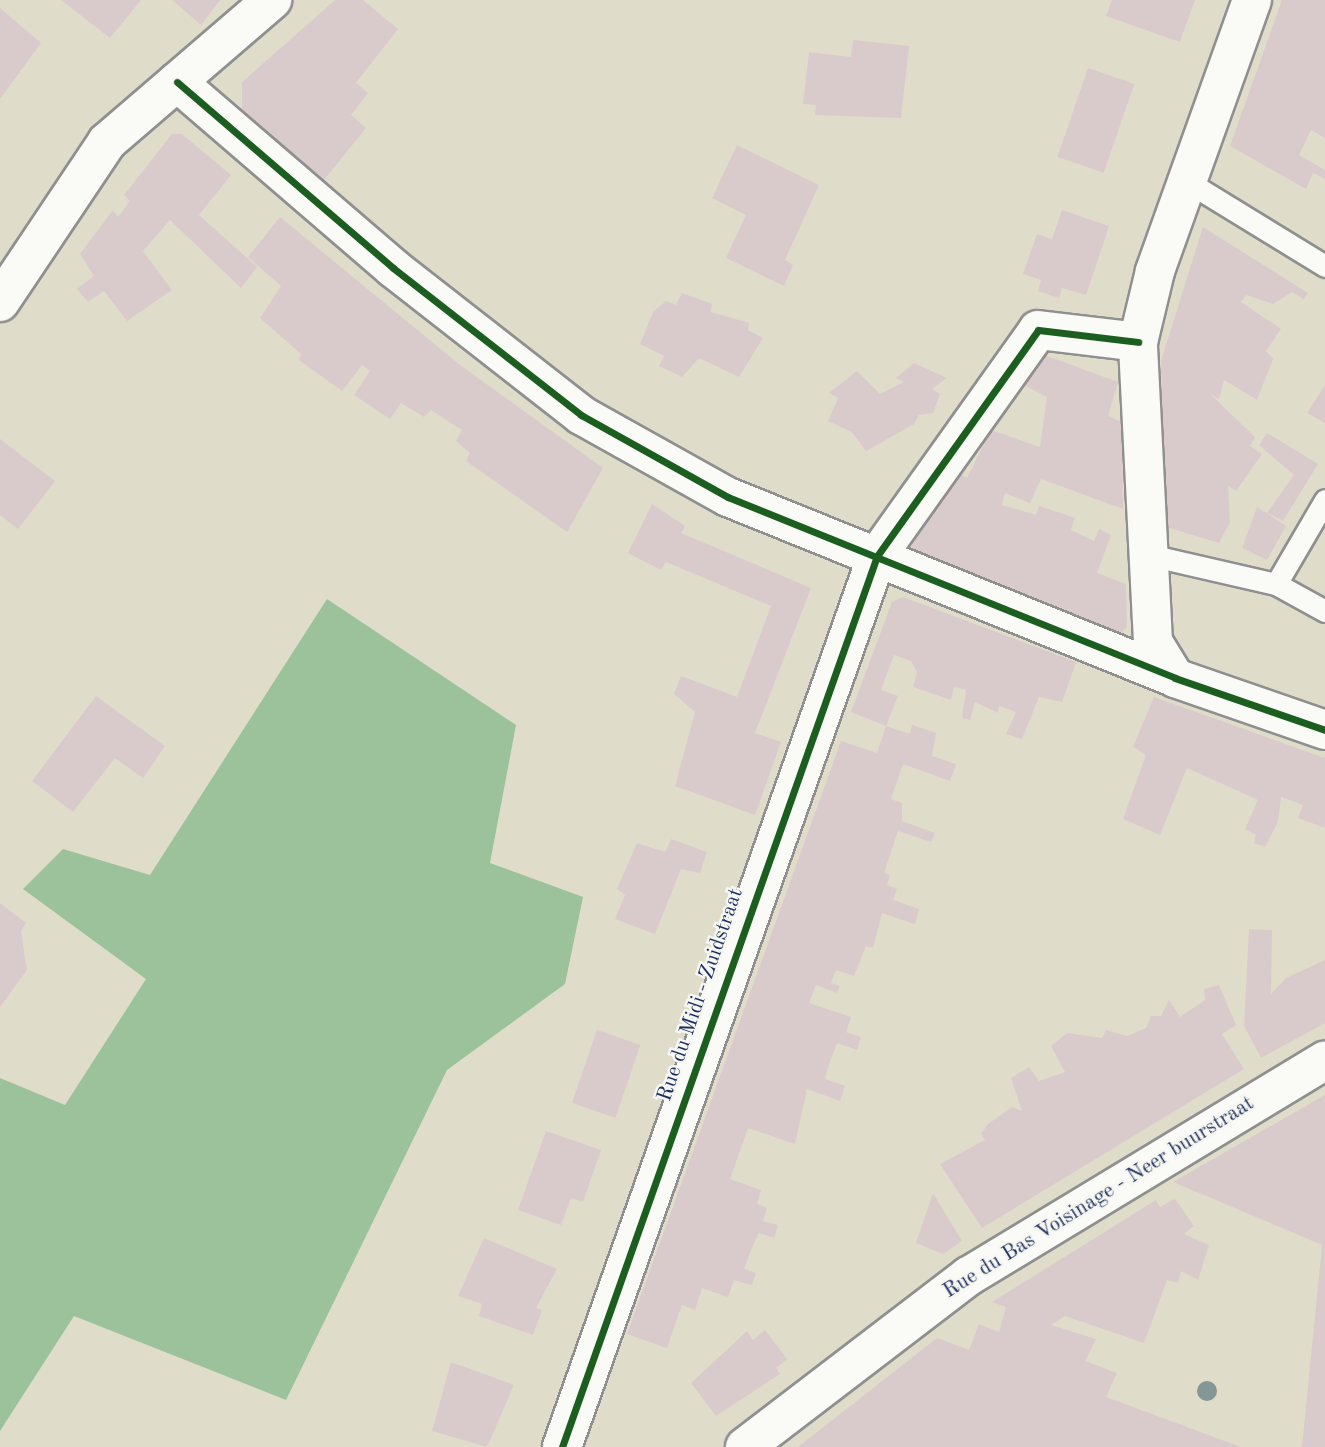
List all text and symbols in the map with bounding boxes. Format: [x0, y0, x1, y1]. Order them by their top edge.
street label: Rue du Midi - Zuidstraat [653, 885, 749, 1105]
street label: Rue du Bas Voisinage - Neer buurstraat [939, 1091, 1259, 1305]

